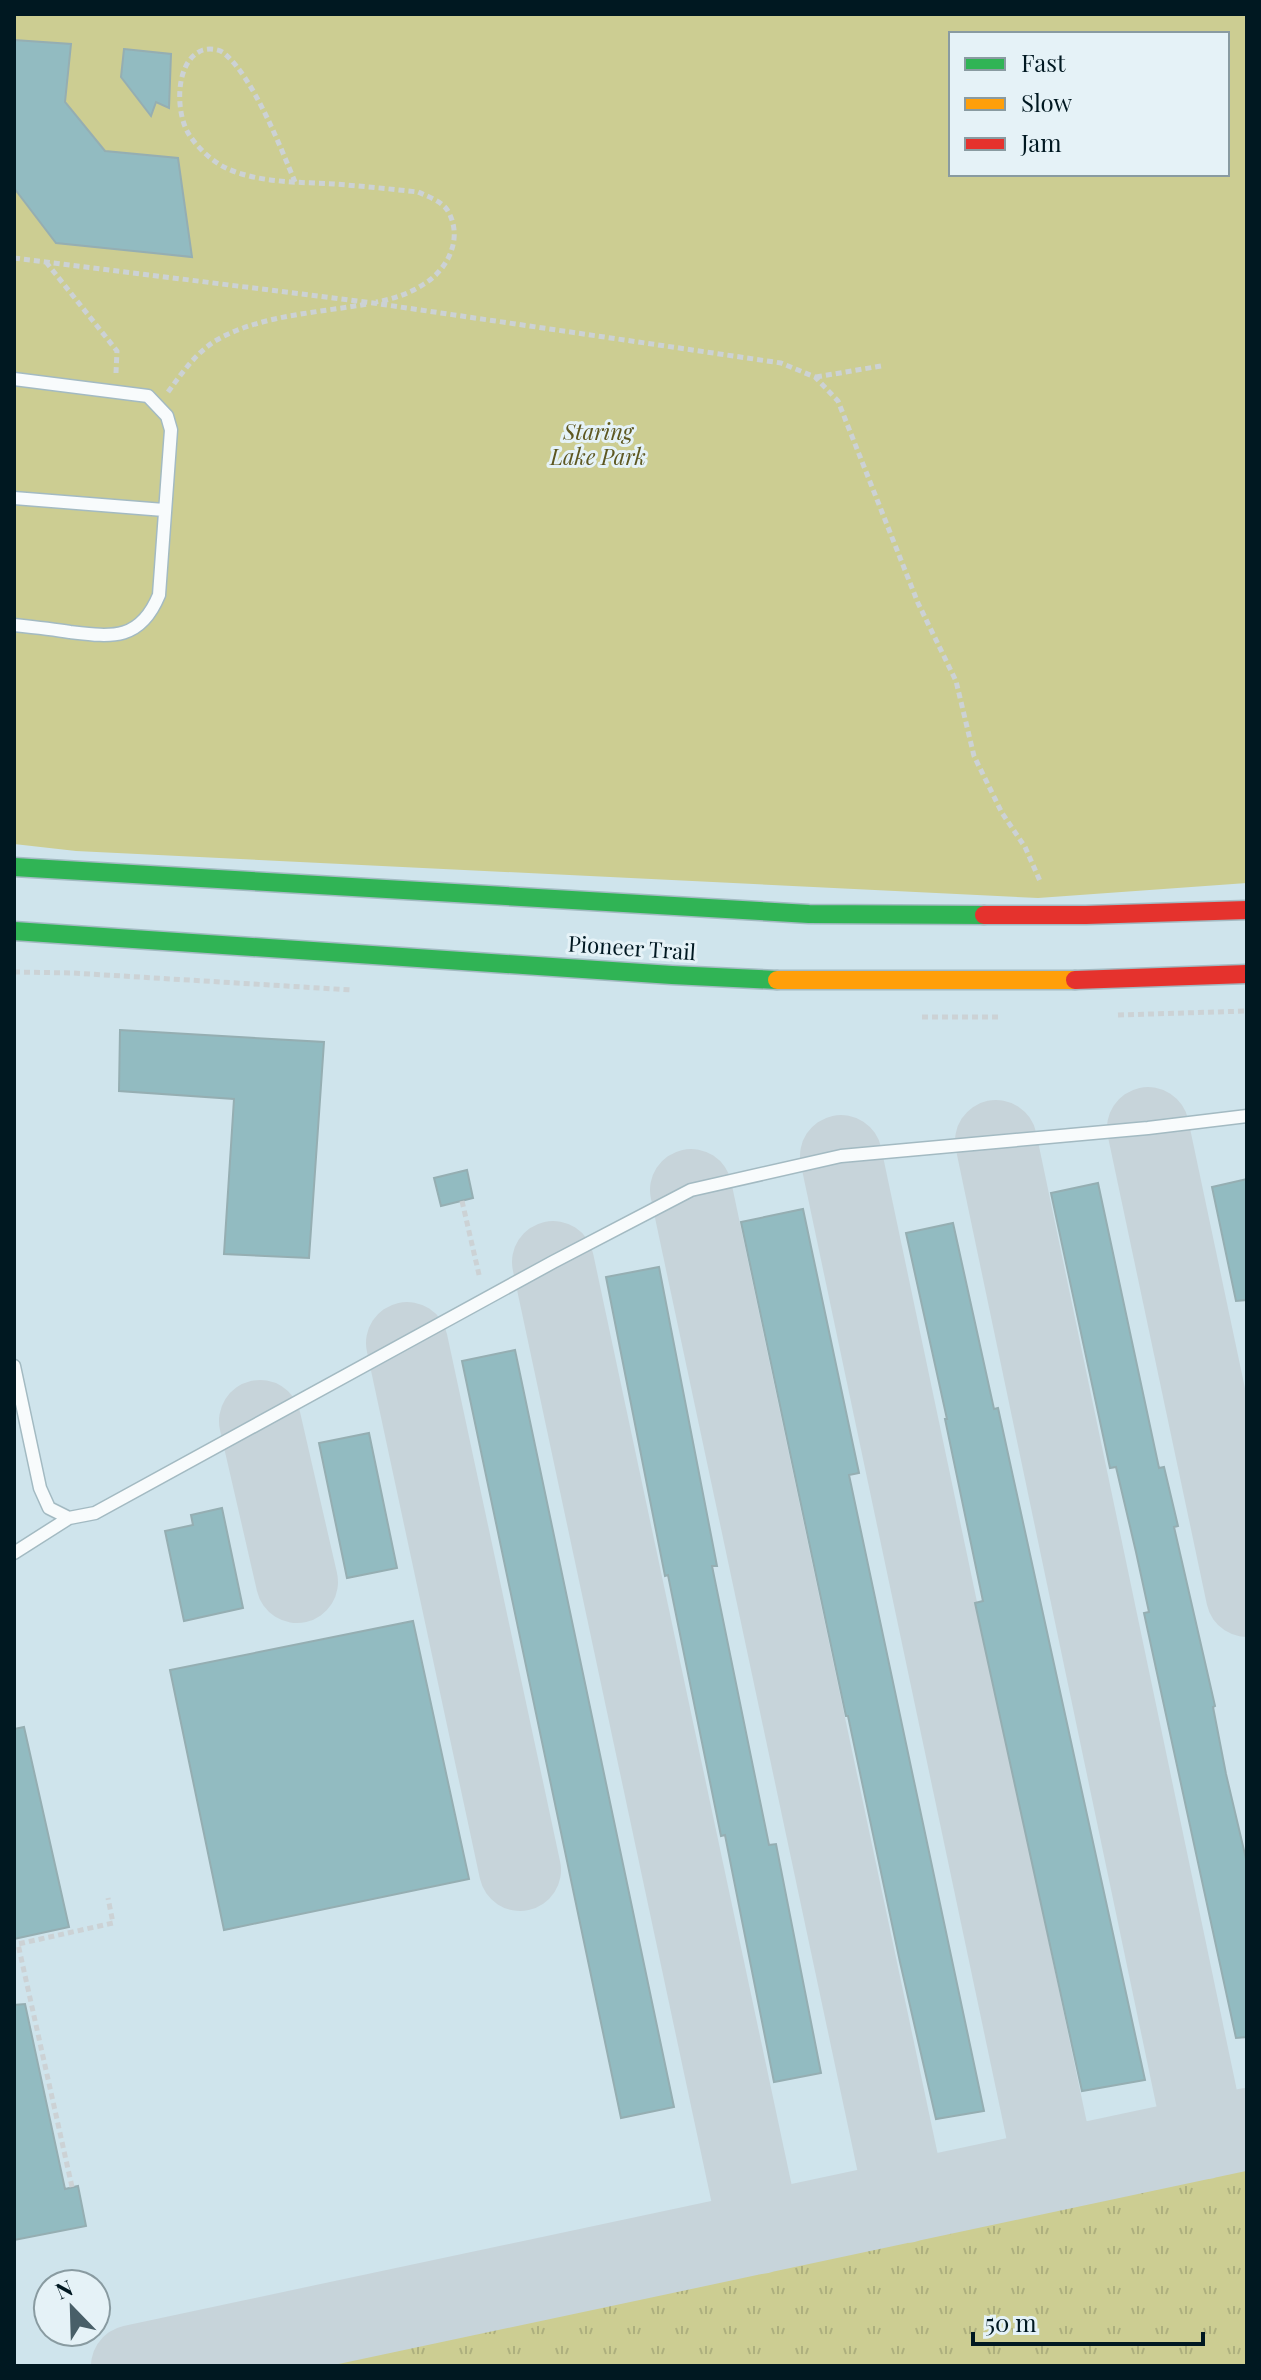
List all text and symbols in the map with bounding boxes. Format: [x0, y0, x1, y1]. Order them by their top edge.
legend [949, 32, 1229, 176]
text: Fast [1021, 46, 1066, 78]
text: Slow [1021, 86, 1073, 118]
text: Jam [1020, 126, 1062, 158]
park label: Staring Lake Park [549, 416, 646, 471]
street label: Pioneer Trail [567, 928, 697, 966]
north arrow [32, 2268, 112, 2348]
text: N [51, 2272, 77, 2306]
scale bar [973, 2296, 1203, 2346]
text: 50 m [985, 2306, 1037, 2338]

